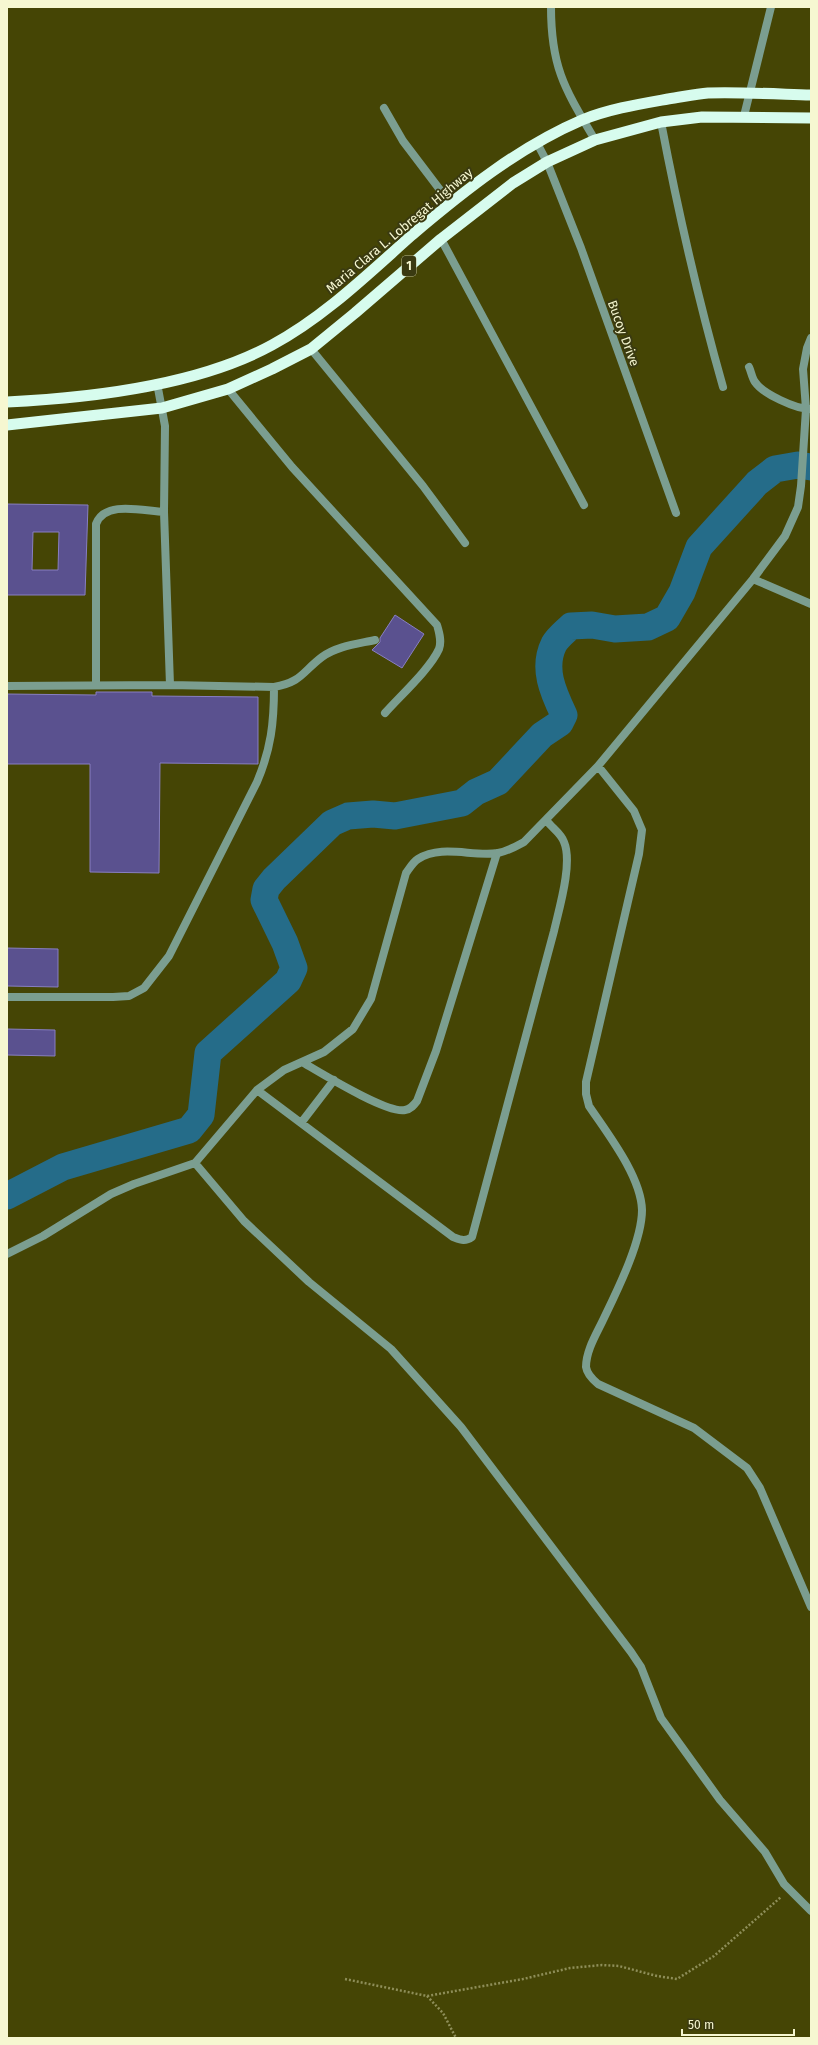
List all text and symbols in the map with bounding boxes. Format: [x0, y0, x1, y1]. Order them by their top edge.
street label: Maria Clara L. Lobregat Highway [323, 164, 476, 296]
road number: 1 [402, 256, 416, 276]
street label: Bucoy Drive [605, 298, 642, 368]
scale bar [682, 2011, 794, 2037]
text: 50 m [688, 2018, 714, 2032]

